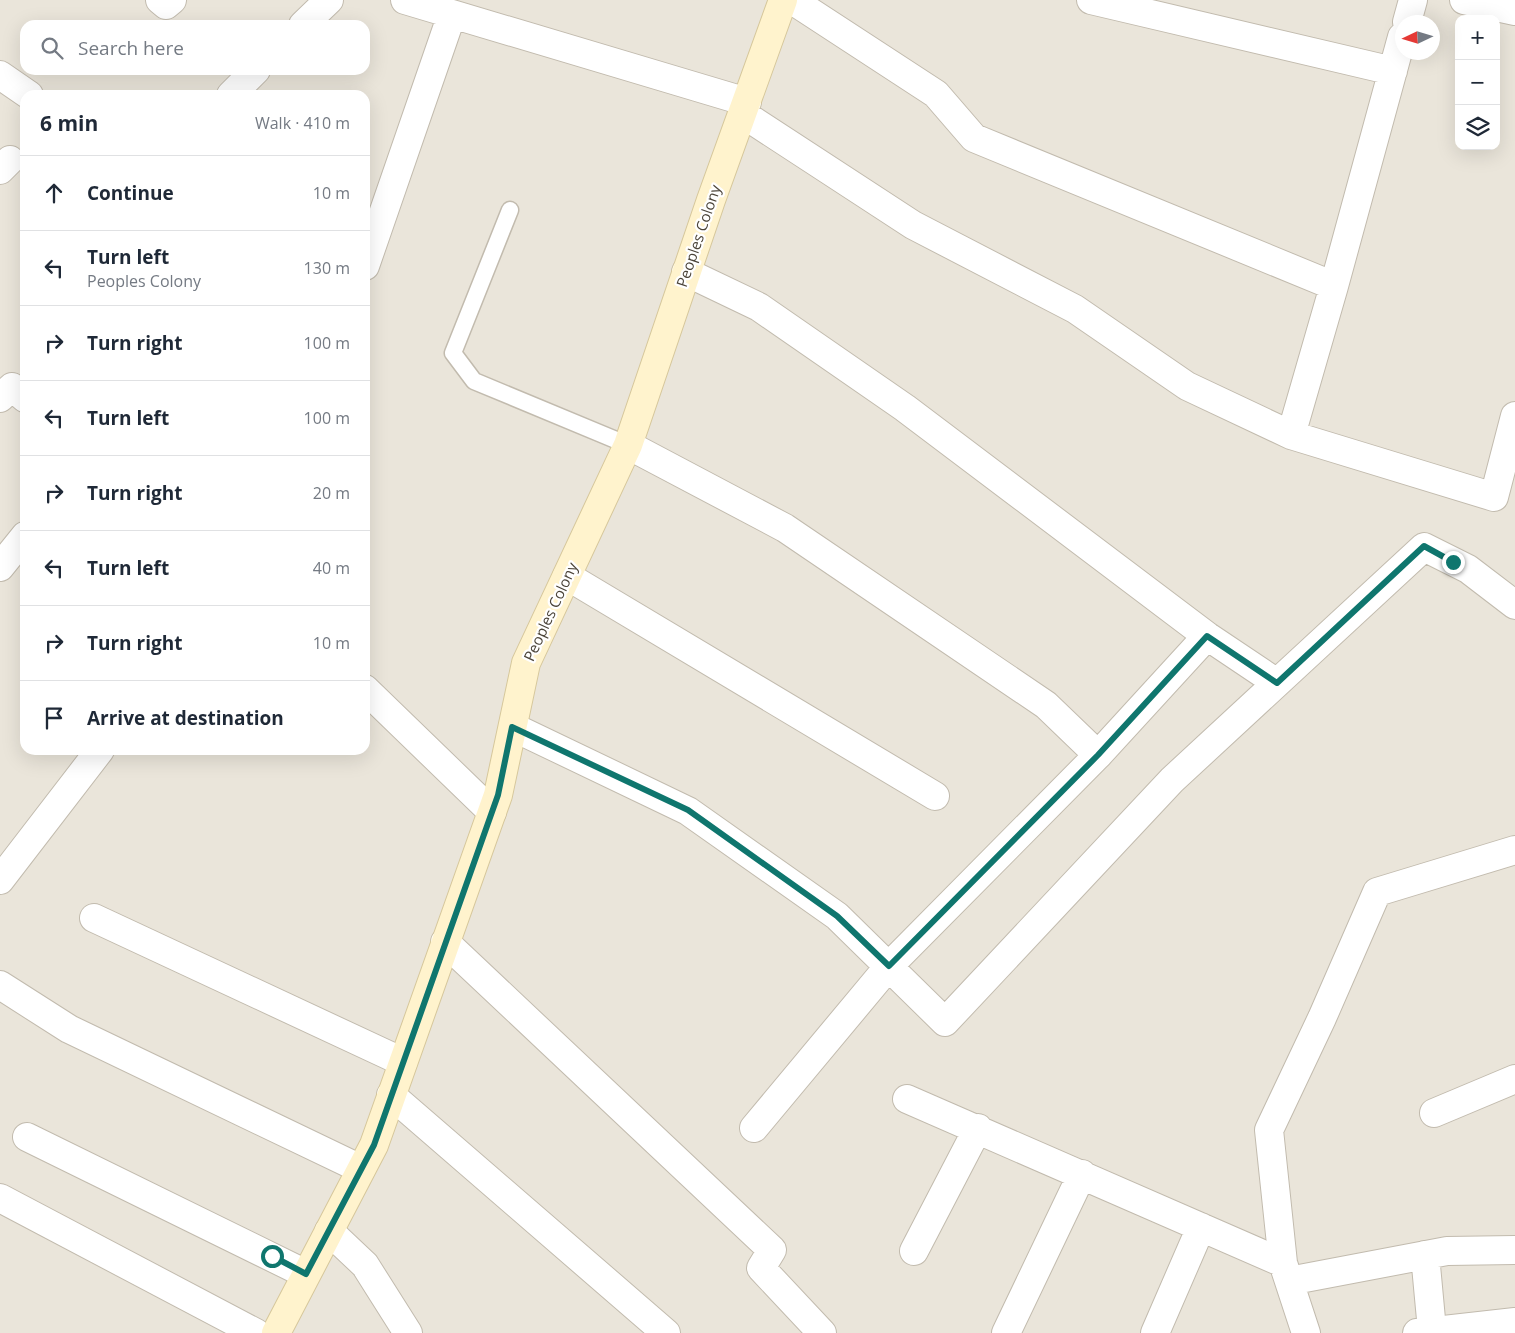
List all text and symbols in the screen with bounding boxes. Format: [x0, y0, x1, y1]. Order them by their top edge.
north arrow [1395, 15, 1440, 60]
map controls [1455, 15, 1500, 150]
button: + [1455, 15, 1500, 60]
search box [20, 20, 370, 75]
icon: search [38, 34, 66, 62]
text: Search here [78, 35, 184, 61]
button: − [1455, 60, 1500, 105]
button: layers [1455, 105, 1500, 150]
text: 6 min [40, 109, 98, 137]
text: Walk · 410 m [255, 112, 350, 134]
icon: ahead [40, 179, 68, 207]
text: Continue [87, 180, 174, 206]
street label: Peoples Colony [671, 181, 725, 289]
text: 10 m [313, 182, 350, 204]
text: Turn left [87, 244, 169, 270]
icon: left [40, 254, 68, 282]
text: 130 m [304, 257, 350, 279]
text: Peoples Colony [87, 270, 201, 292]
icon: right [40, 329, 68, 357]
text: Turn right [87, 330, 182, 356]
text: 100 m [304, 332, 350, 354]
icon: left [40, 404, 68, 432]
text: Turn left [87, 405, 169, 431]
text: 100 m [304, 407, 350, 429]
icon: right [40, 479, 68, 507]
text: Turn right [87, 480, 182, 506]
text: 20 m [313, 482, 350, 504]
route end [1442, 551, 1465, 574]
icon: left [40, 554, 68, 582]
text: Turn left [87, 555, 169, 581]
text: 40 m [313, 557, 350, 579]
street label: Peoples Colony [518, 558, 582, 664]
icon: right [40, 629, 68, 657]
text: Turn right [87, 630, 182, 656]
text: 10 m [313, 632, 350, 654]
icon: arrive [40, 704, 68, 732]
text: Arrive at destination [87, 705, 284, 731]
route start [261, 1245, 284, 1268]

